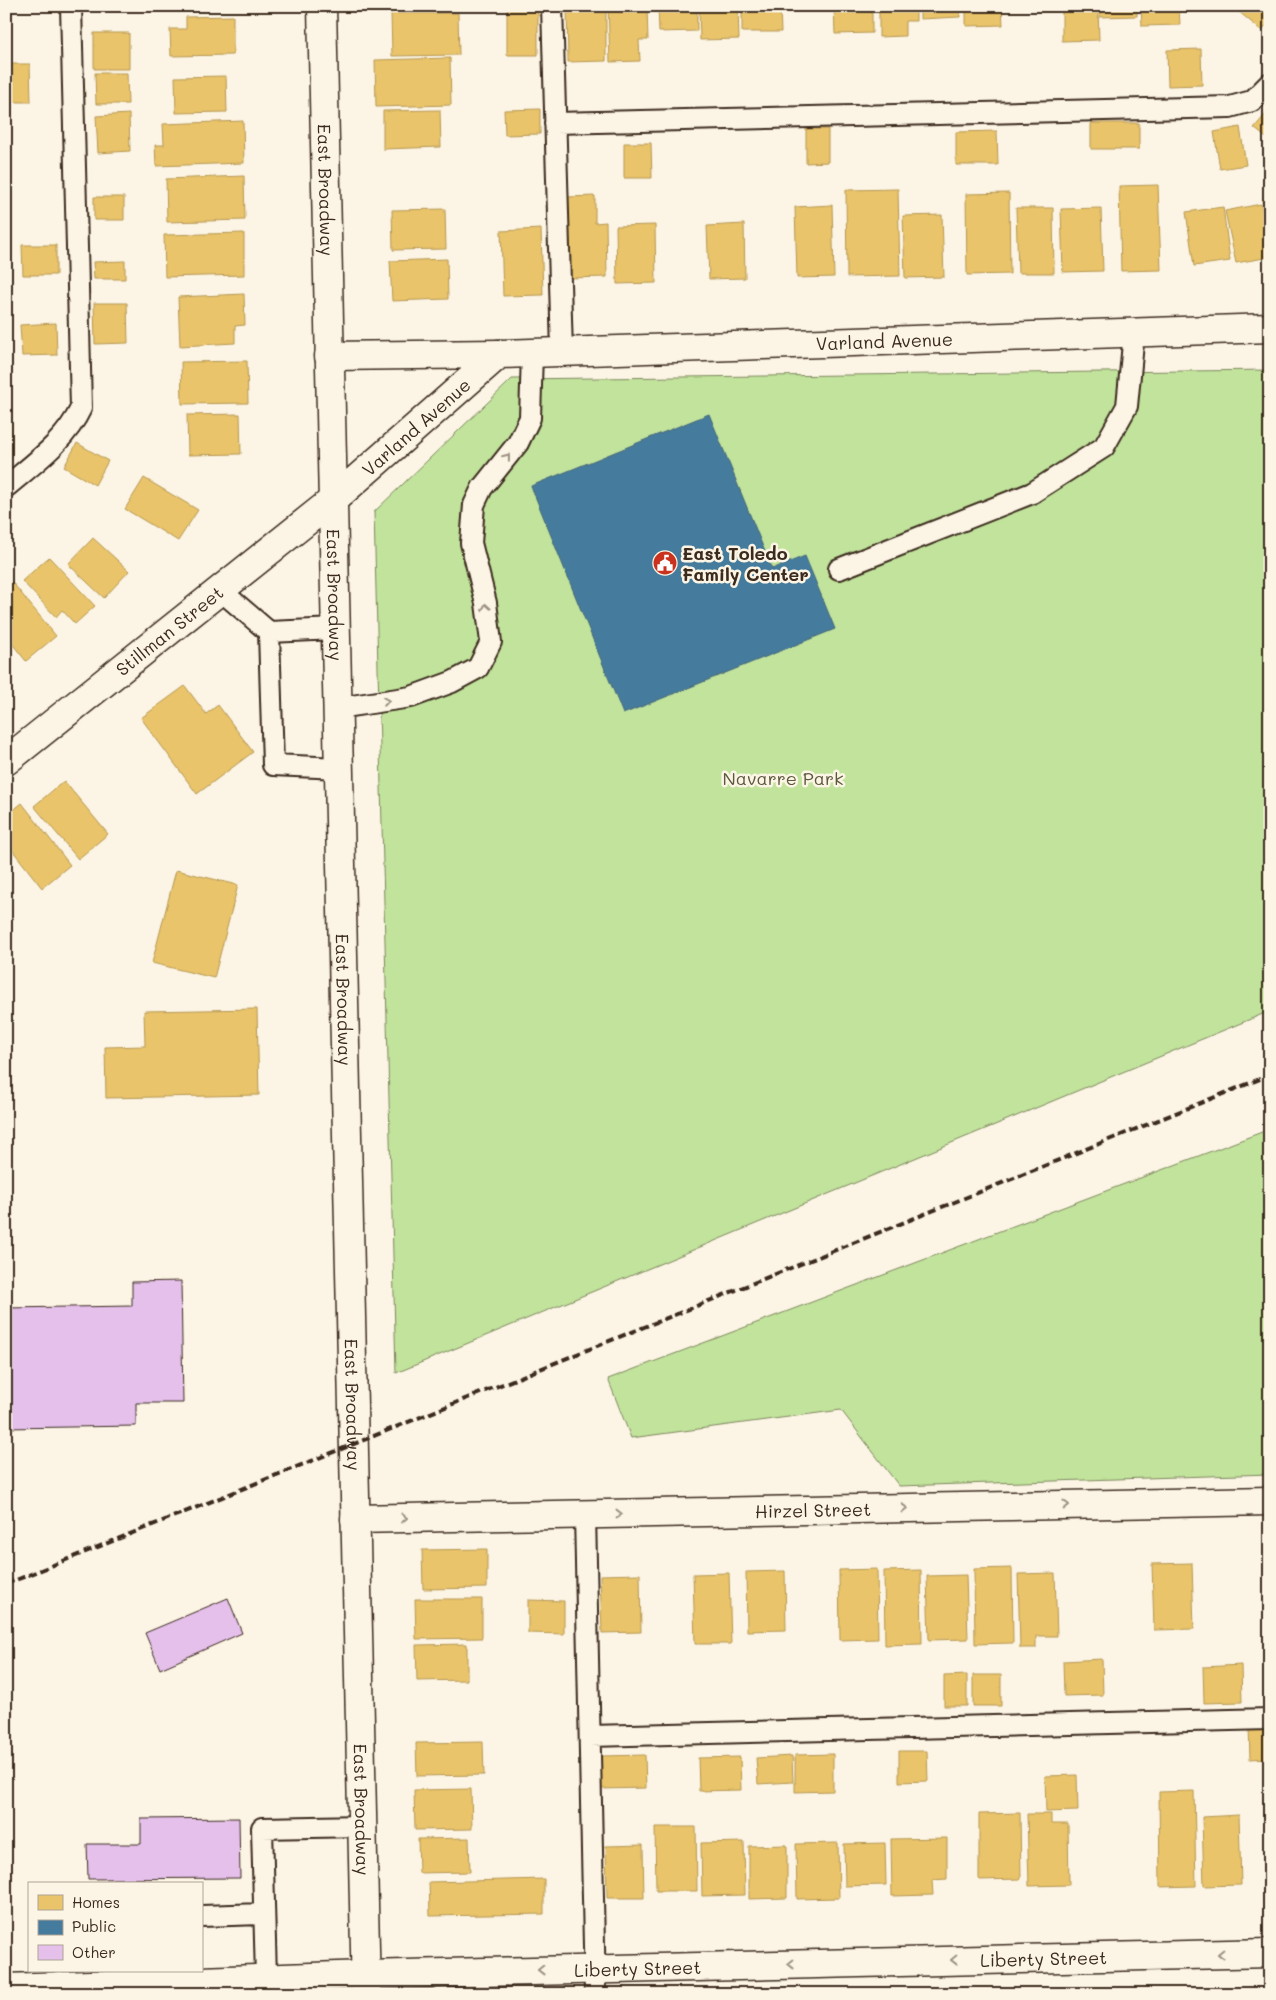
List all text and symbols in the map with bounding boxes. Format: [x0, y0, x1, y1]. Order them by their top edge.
street label: East Broadway [313, 124, 340, 256]
street label: Varland Avenue [815, 327, 953, 355]
street label: Varland Avenue [357, 373, 475, 481]
one-way arrow [501, 454, 509, 463]
street label: East Broadway [322, 529, 348, 661]
place label: East Toledo Family Center [682, 541, 809, 586]
public building icon: East Toledo Family Center [652, 550, 678, 576]
street label: Stillman Street [111, 580, 228, 681]
one-way arrow [482, 603, 492, 612]
one-way arrow [382, 696, 390, 707]
park label: Navarre Park [722, 766, 844, 790]
street label: East Broadway [331, 933, 357, 1066]
street label: East Broadway [339, 1338, 366, 1471]
street label: Hirzel Street [755, 1497, 871, 1523]
one-way arrow [1063, 1500, 1071, 1510]
one-way arrow [900, 1503, 908, 1514]
one-way arrow [616, 1509, 623, 1519]
one-way arrow [400, 1513, 408, 1523]
street label: East Broadway [348, 1743, 375, 1876]
legend [28, 1882, 202, 1972]
text: Homes [72, 1892, 120, 1912]
text: Public [72, 1916, 116, 1936]
text: Other [72, 1942, 116, 1962]
street label: Liberty Street [980, 1945, 1107, 1972]
one-way arrow [1217, 1949, 1224, 1959]
street label: Liberty Street [574, 1955, 702, 1982]
one-way arrow [949, 1955, 957, 1966]
one-way arrow [787, 1959, 794, 1969]
one-way arrow [537, 1965, 545, 1976]

